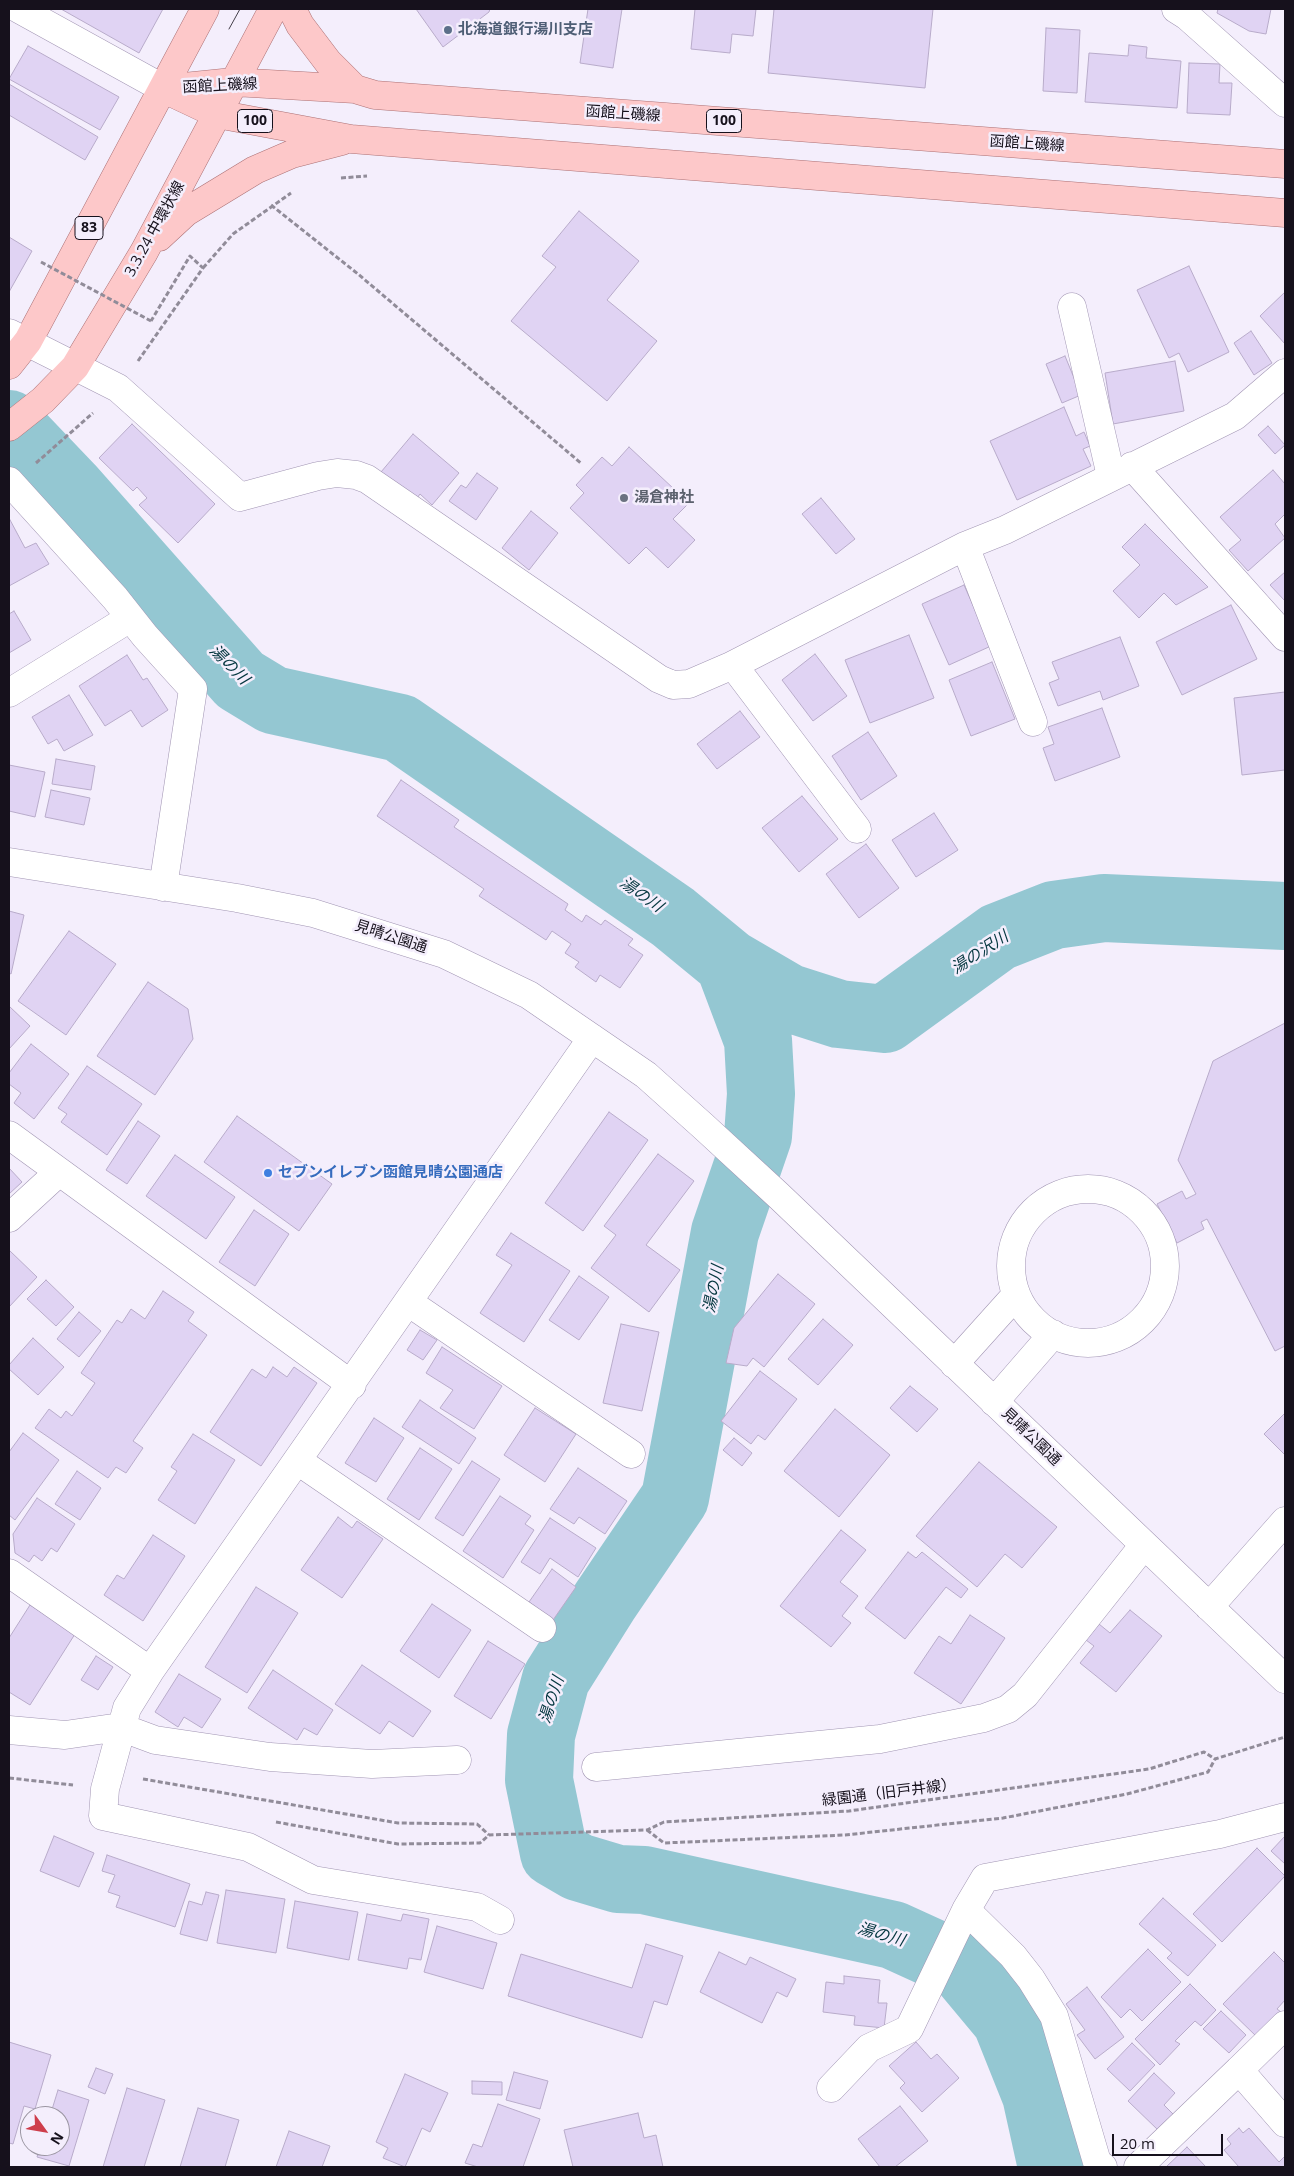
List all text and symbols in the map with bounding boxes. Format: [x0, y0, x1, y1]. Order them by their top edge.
place label: 北海道銀行湯川支店 [458, 21, 593, 39]
marker: 北海道銀行湯川支店 [442, 24, 454, 36]
street label: 函館上磯線 [182, 75, 258, 97]
street label: 函館上磯線 [585, 102, 661, 126]
road number: 100 [238, 110, 272, 132]
road number: 100 [706, 110, 742, 132]
street label: 函館上磯線 [989, 132, 1065, 156]
street label: 3.3.24 中環状線 [121, 178, 189, 280]
road number: 83 [75, 217, 103, 240]
place label: 湯倉神社 [634, 489, 694, 507]
marker: 湯倉神社 [618, 492, 630, 504]
water label: 湯の川 [205, 641, 253, 689]
water label: 湯の川 [616, 873, 666, 917]
street label: 見晴公園通 [353, 917, 429, 957]
water label: 湯の沢川 [948, 928, 1012, 978]
place label: セブンイレブン函館見晴公園通店 [278, 1164, 503, 1182]
marker: セブンイレブン函館見晴公園通店 [262, 1167, 274, 1179]
water label: 湯の川 [700, 1264, 728, 1314]
street label: 見晴公園通 [998, 1404, 1064, 1470]
water label: 湯の川 [535, 1674, 569, 1726]
street label: 緑園通（旧戸井線） [821, 1776, 957, 1810]
water label: 湯の川 [855, 1919, 907, 1951]
north arrow [20, 2106, 70, 2156]
scale bar [1114, 2124, 1225, 2156]
text: N [46, 2129, 68, 2149]
text: 20 m [1120, 2133, 1155, 2153]

